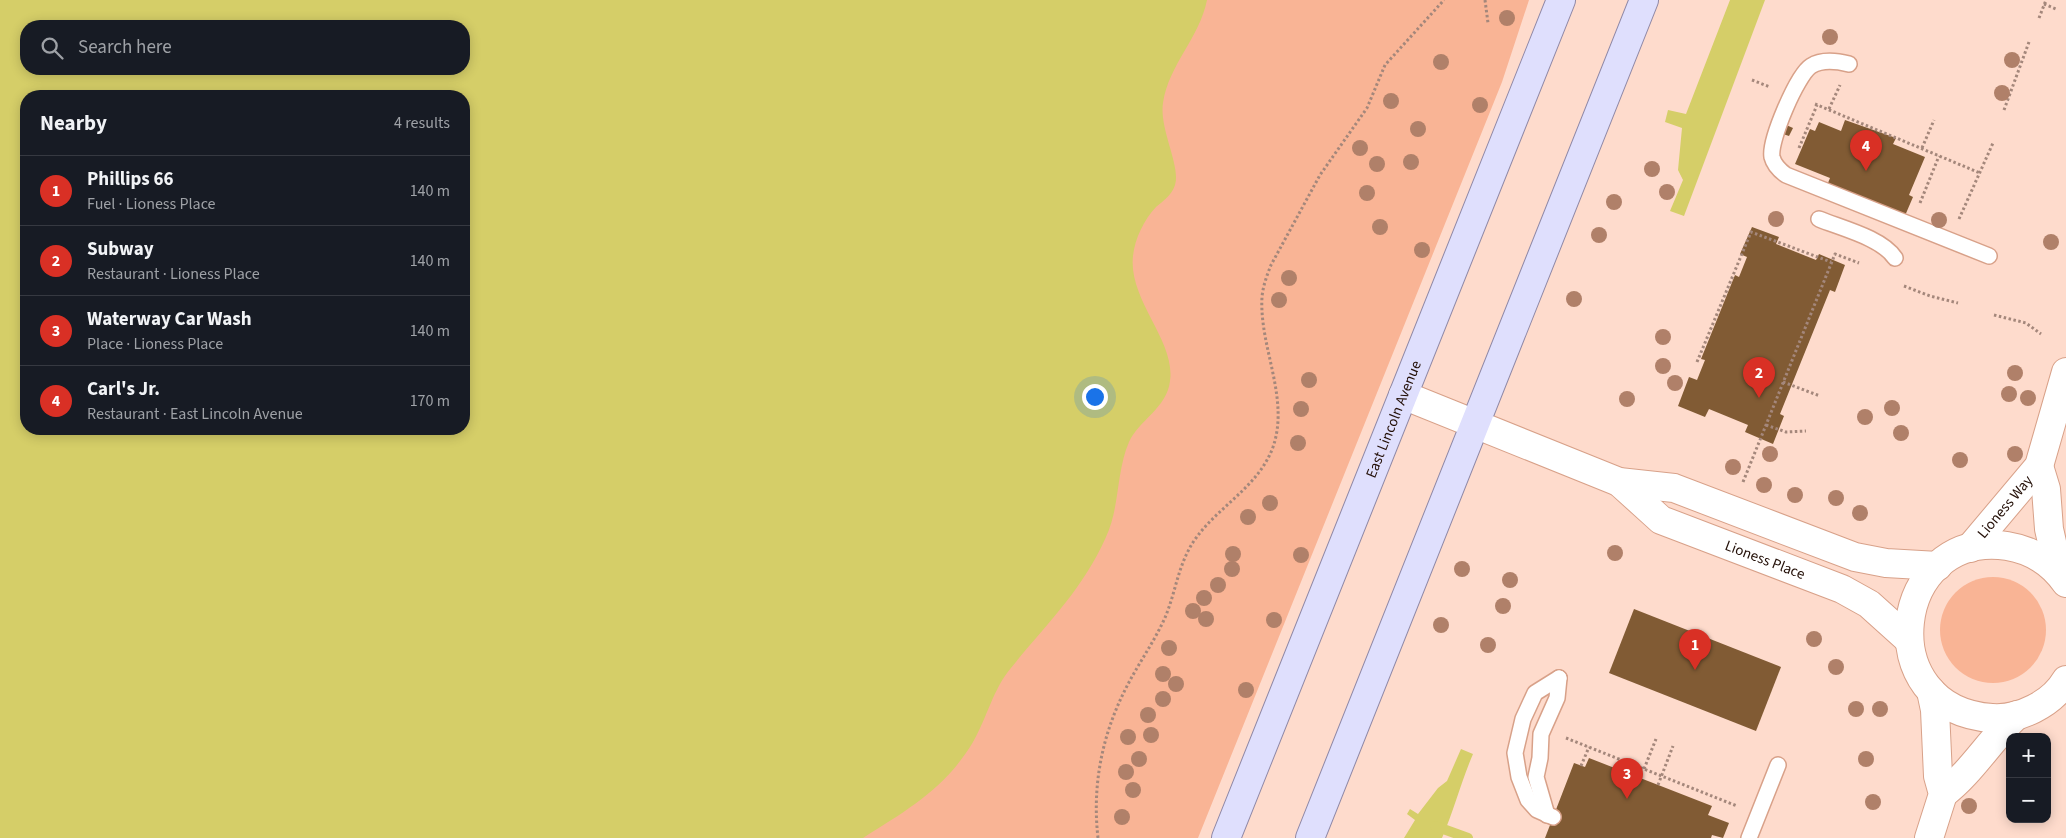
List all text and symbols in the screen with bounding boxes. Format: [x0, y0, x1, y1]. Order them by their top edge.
search box [20, 20, 470, 75]
icon: search [38, 34, 66, 62]
text: Search here [78, 34, 172, 61]
text: Nearby [40, 108, 107, 138]
text: 4 results [394, 112, 450, 134]
pin: 4 [1850, 130, 1882, 171]
text: Phillips 66 [87, 166, 174, 193]
text: 1 [52, 180, 60, 202]
text: 140 m [410, 180, 450, 202]
text: Fuel · Lioness Place [87, 193, 216, 215]
text: Subway [87, 236, 154, 263]
text: 2 [52, 250, 60, 272]
text: 140 m [410, 250, 450, 272]
text: Restaurant · Lioness Place [87, 263, 260, 285]
text: Waterway Car Wash [87, 306, 252, 333]
text: 3 [52, 320, 60, 342]
text: 140 m [410, 320, 450, 342]
text: Place · Lioness Place [87, 333, 223, 355]
pin: 2 [1743, 357, 1775, 398]
street label: East Lincoln Avenue [1361, 358, 1427, 481]
text: Carl's Jr. [87, 376, 160, 403]
your location [1082, 384, 1108, 410]
text: 4 [52, 390, 60, 412]
text: 170 m [410, 390, 450, 412]
text: Restaurant · East Lincoln Avenue [87, 403, 303, 425]
street label: Lioness Way [1972, 471, 2038, 543]
street label: Lioness Place [1722, 535, 1808, 585]
pin: 1 [1679, 629, 1711, 670]
map controls [2006, 733, 2051, 823]
button: + [2006, 733, 2051, 778]
pin: 3 [1611, 758, 1643, 799]
button: − [2006, 778, 2051, 823]

